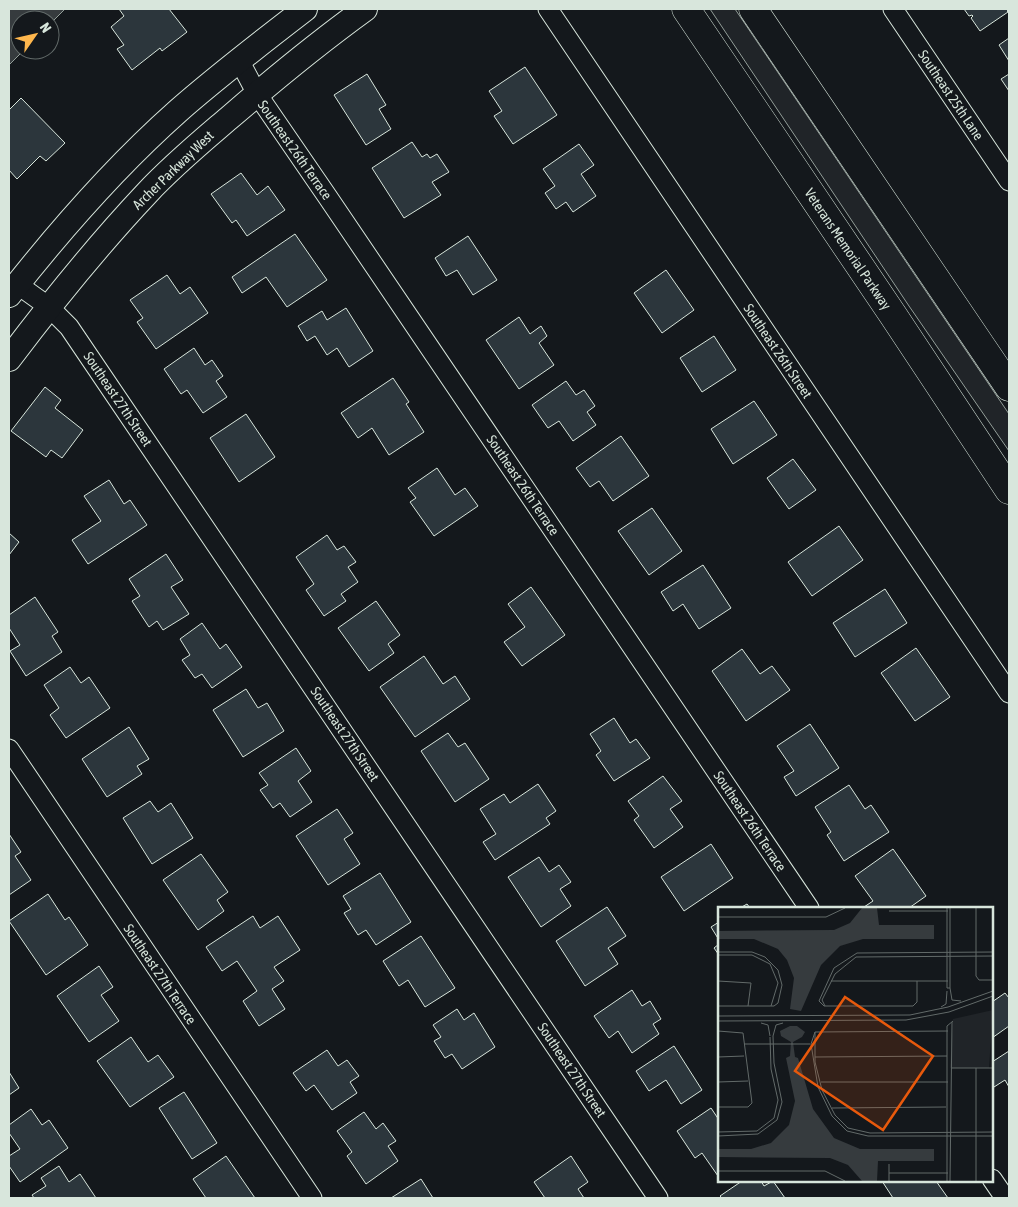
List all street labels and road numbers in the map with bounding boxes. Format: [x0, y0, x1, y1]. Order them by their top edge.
street label: Southeast 25th Lane [915, 47, 987, 143]
street label: Southeast 26th Terrace [255, 97, 335, 203]
street label: Archer Parkway West [129, 127, 217, 213]
street label: Veterans Memorial Parkway [801, 185, 895, 313]
street label: Southeast 26th Street [740, 301, 816, 401]
street label: Southeast 27th Street [80, 349, 156, 449]
street label: Southeast 26th Terrace [484, 432, 562, 538]
street label: Southeast 27th Street [307, 684, 383, 784]
street label: Southeast 26th Terrace [711, 768, 789, 874]
street label: Southeast 27th Terrace [121, 921, 199, 1027]
street label: Southeast 27th Street [534, 1020, 610, 1120]

